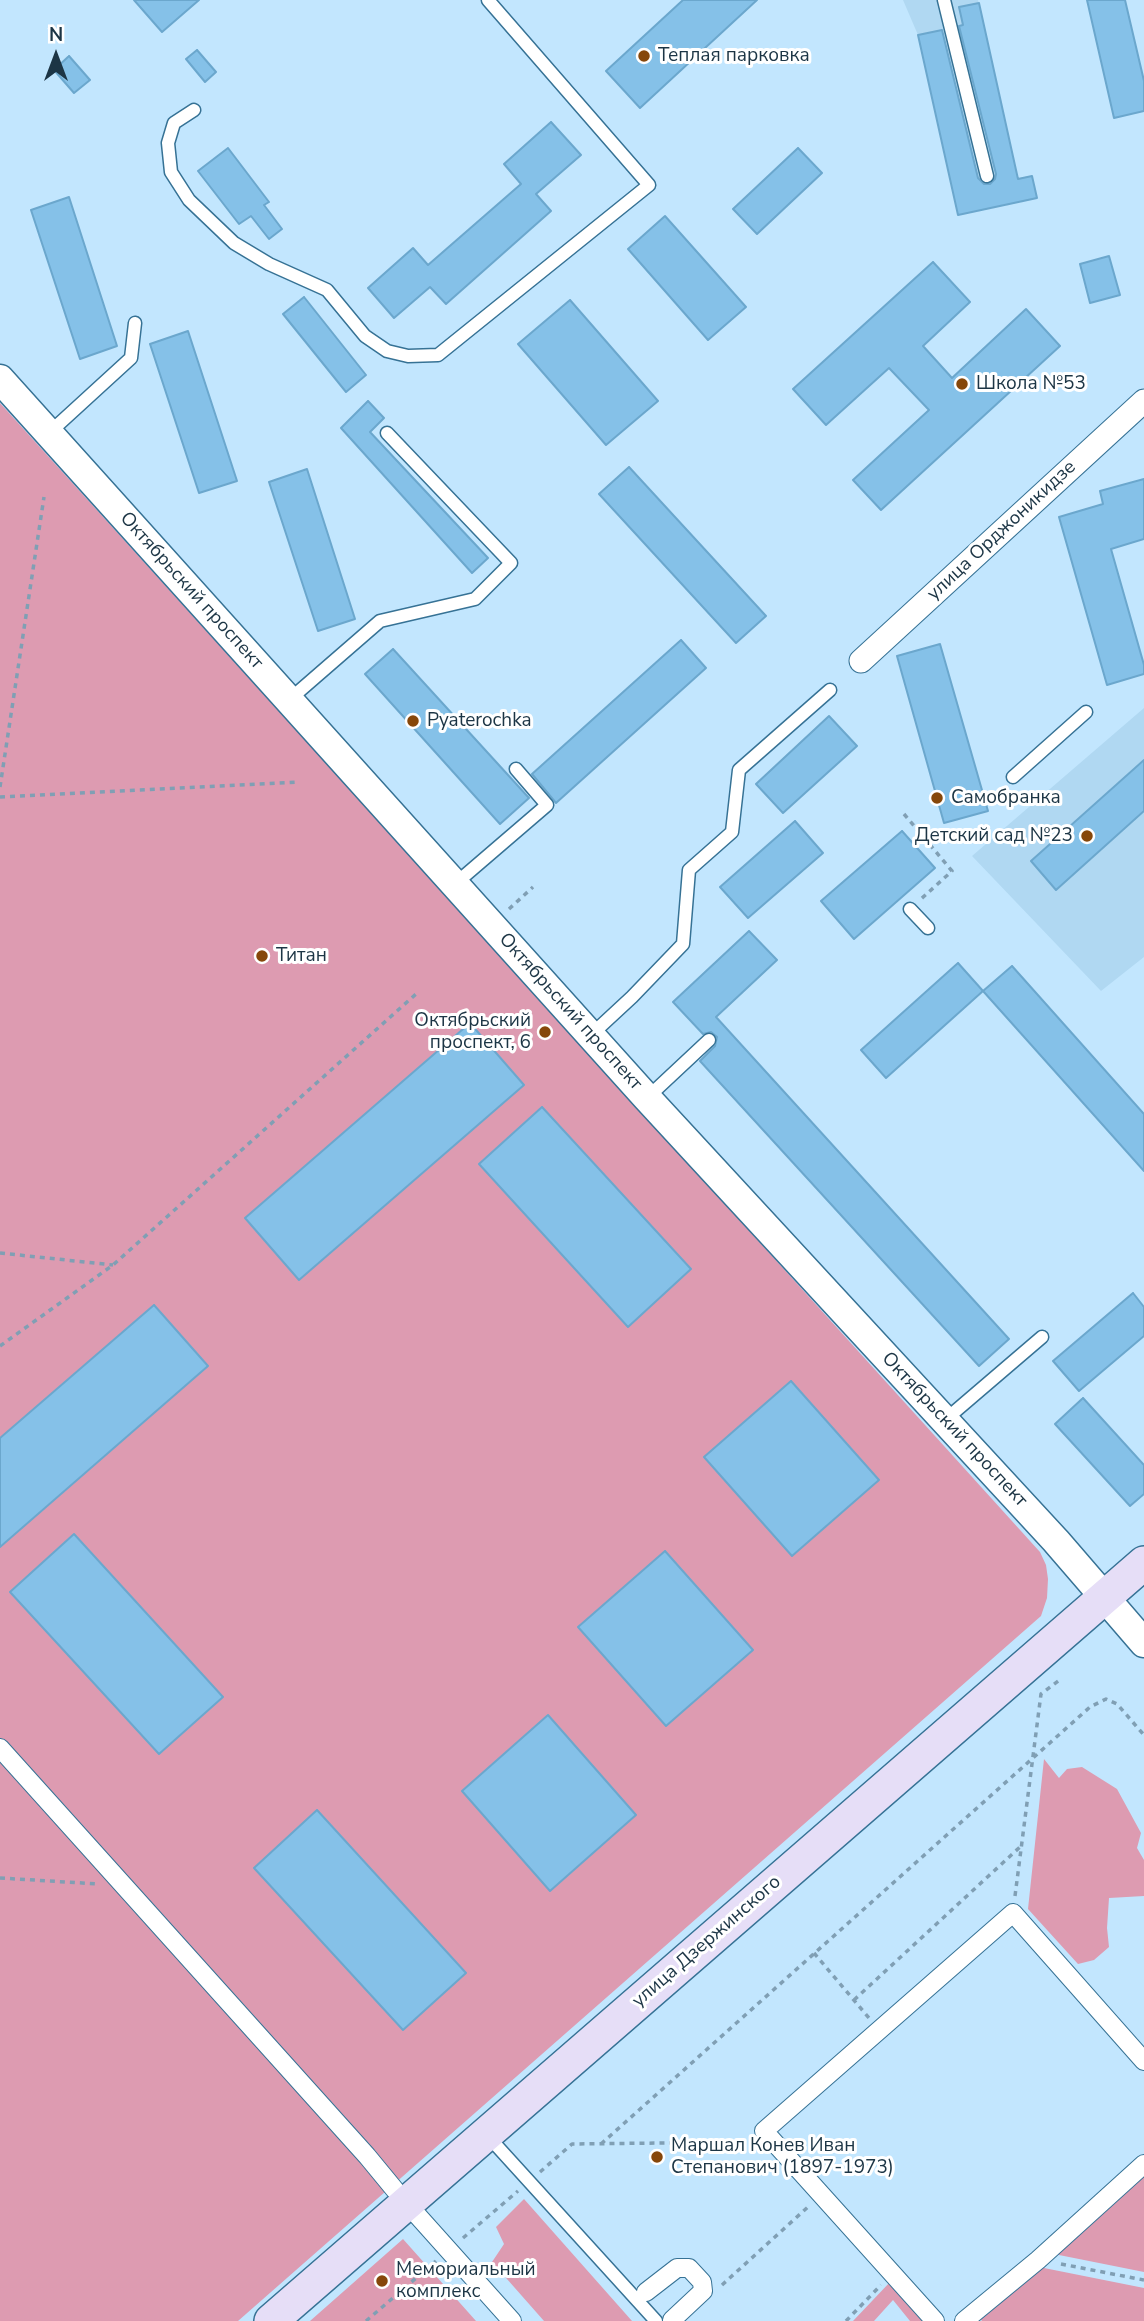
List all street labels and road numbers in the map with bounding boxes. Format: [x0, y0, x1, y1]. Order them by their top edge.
street label: улица Орджоникидзе [923, 456, 1081, 606]
street label: Октябрьский проспект [114, 508, 268, 674]
street label: Октябрьский проспект [493, 929, 647, 1095]
street label: Октябрьский проспект [876, 1348, 1032, 1512]
street label: улица Дзержинского [628, 1871, 786, 2013]

